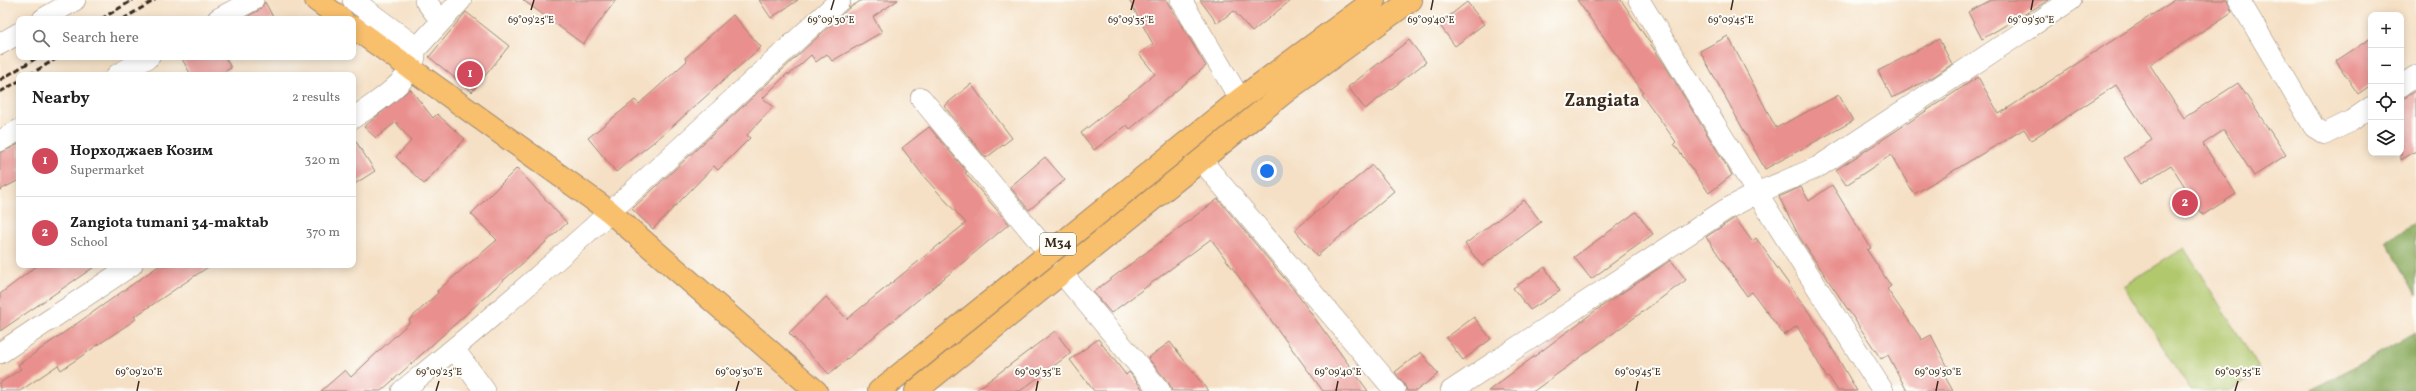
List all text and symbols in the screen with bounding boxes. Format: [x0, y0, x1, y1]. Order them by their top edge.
map controls [2368, 12, 2404, 156]
button: + [2368, 12, 2404, 48]
text: 69°09'25"E [508, 13, 554, 27]
text: 69°09'30"E [808, 13, 854, 27]
text: 69°09'35"E [1108, 13, 1154, 27]
text: 69°09'40"E [1408, 13, 1454, 27]
text: 69°09'45"E [1708, 13, 1754, 27]
text: 69°09'50"E [2008, 13, 2054, 27]
search box [16, 16, 356, 60]
icon: search [30, 27, 52, 49]
text: Search here [62, 28, 139, 49]
button: − [2368, 48, 2404, 84]
pin: 1 [457, 59, 483, 89]
button: locate [2368, 84, 2404, 120]
text: Nearby [32, 87, 90, 110]
text: 2 results [292, 89, 340, 107]
district label: Zangiata [1564, 89, 1640, 114]
button: layers [2368, 120, 2404, 156]
text: Норходжаев Козим [70, 141, 213, 162]
text: 1 [42, 152, 48, 170]
text: 320 m [305, 152, 340, 170]
your location [1257, 161, 1277, 181]
text: Supermarket [70, 162, 145, 180]
pin: 2 [2172, 188, 2198, 218]
text: Zangiota tumani 34-maktab [70, 213, 269, 234]
text: 2 [42, 224, 48, 242]
text: 370 m [306, 224, 340, 242]
road number: M34 [1040, 233, 1076, 255]
text: School [70, 234, 108, 252]
text: 69°09'20"E [115, 365, 163, 379]
text: 69°09'25"E [416, 365, 462, 379]
text: 69°09'30"E [716, 365, 762, 379]
text: 69°09'35"E [1015, 365, 1061, 379]
text: 69°09'40"E [1315, 365, 1361, 379]
text: 69°09'45"E [1615, 365, 1661, 379]
text: 69°09'50"E [1915, 365, 1961, 379]
text: 69°09'55"E [2215, 365, 2261, 379]

